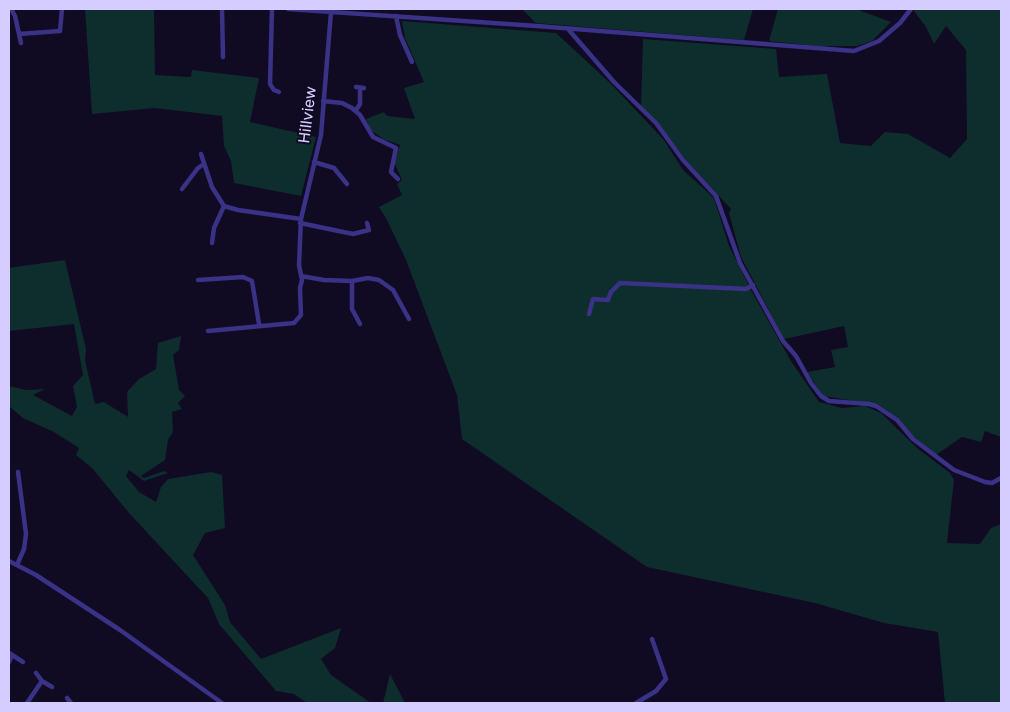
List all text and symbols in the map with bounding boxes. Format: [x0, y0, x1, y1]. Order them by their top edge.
street label: Hillview [295, 85, 321, 145]

